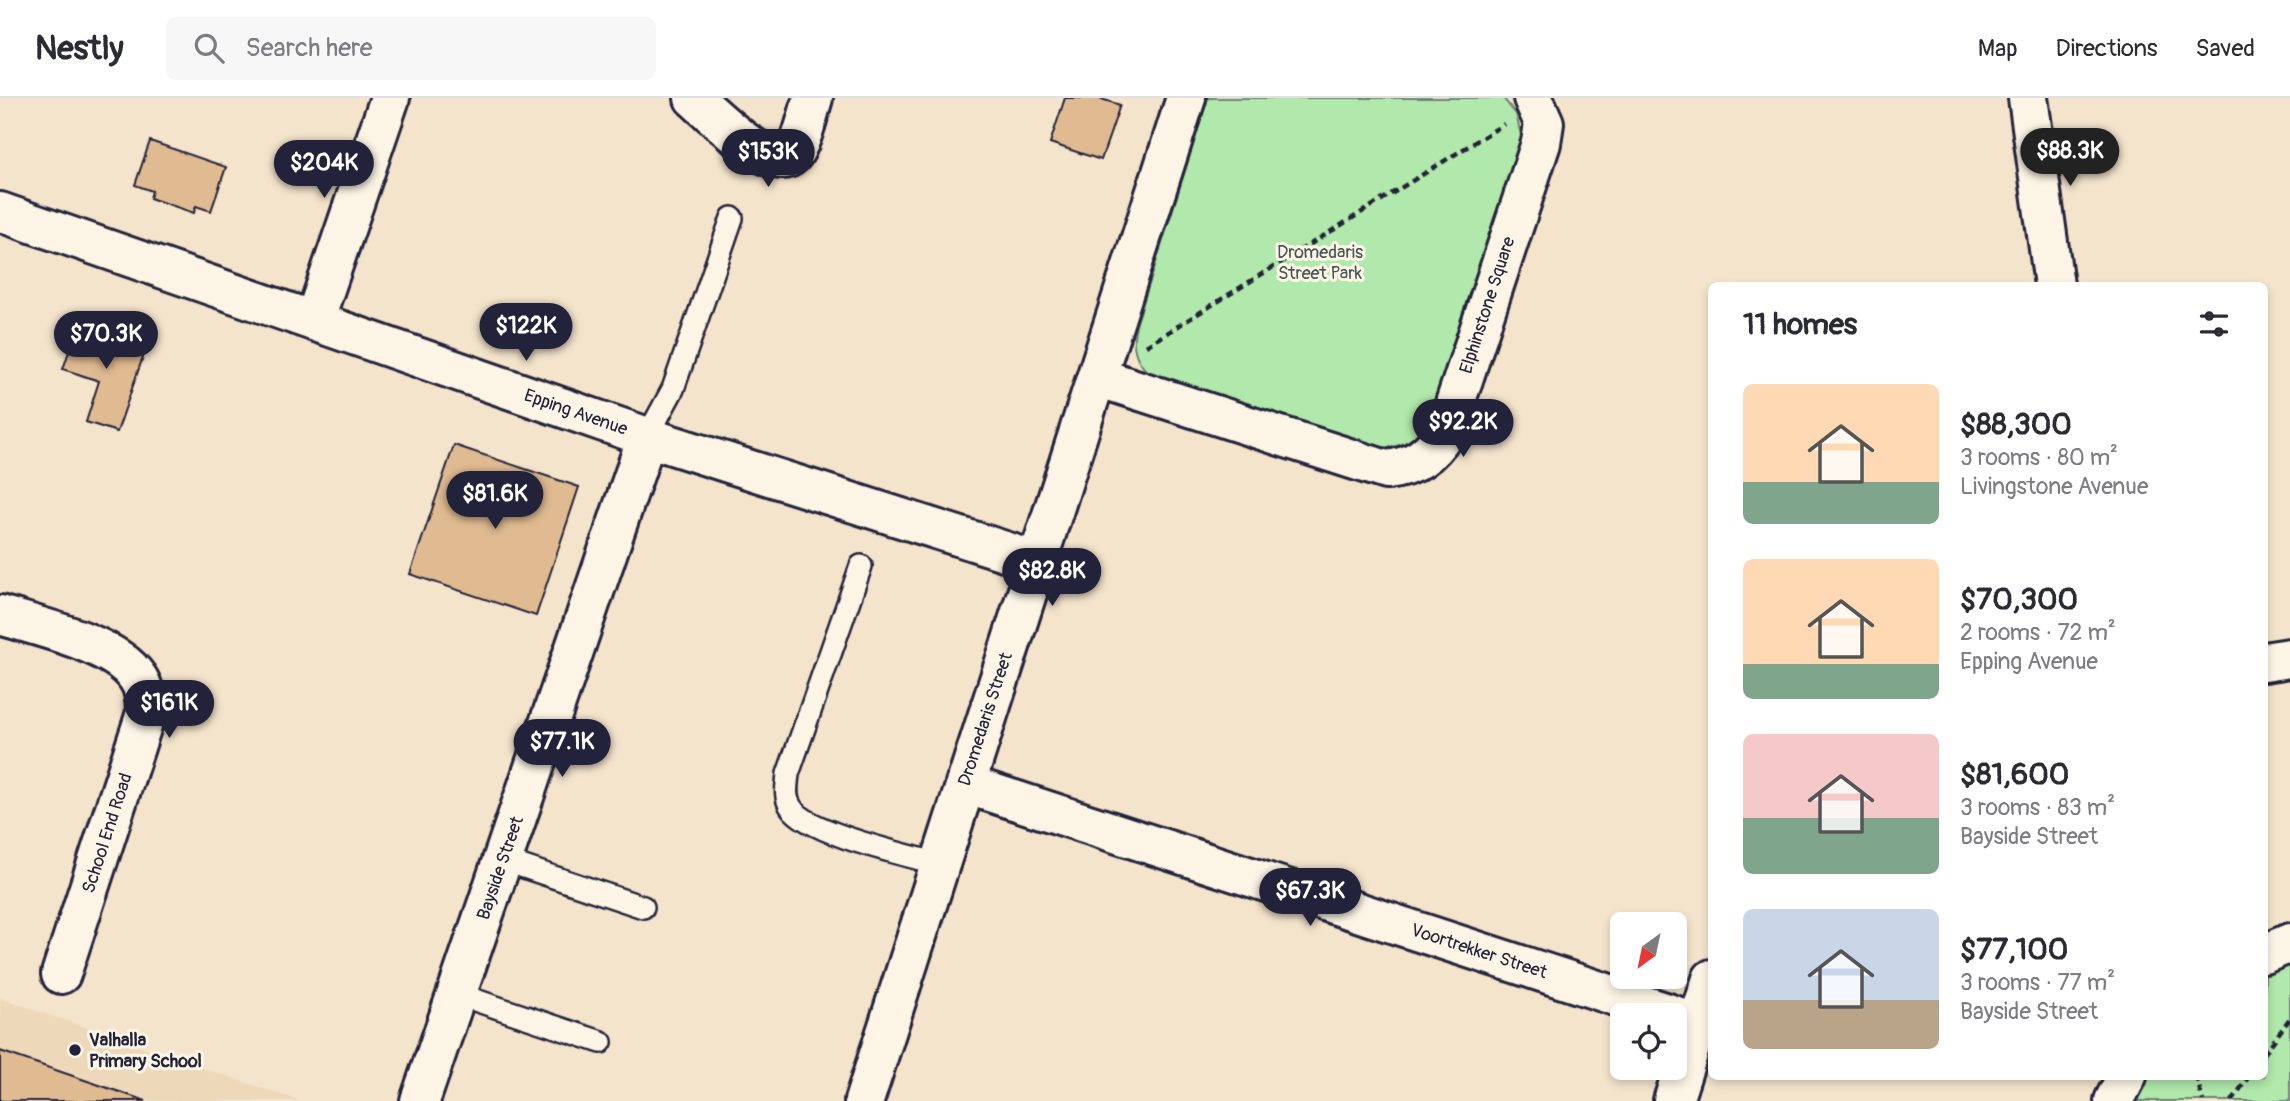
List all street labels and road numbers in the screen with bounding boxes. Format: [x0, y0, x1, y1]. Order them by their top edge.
street label: Elphinstone Square [1454, 234, 1520, 377]
street label: Epping Avenue [521, 384, 631, 441]
street label: Dromedaris Street [953, 649, 1018, 789]
street label: School End Road [77, 770, 138, 896]
street label: Bayside Street [472, 813, 529, 923]
street label: Voortrekker Street [1408, 919, 1551, 985]

